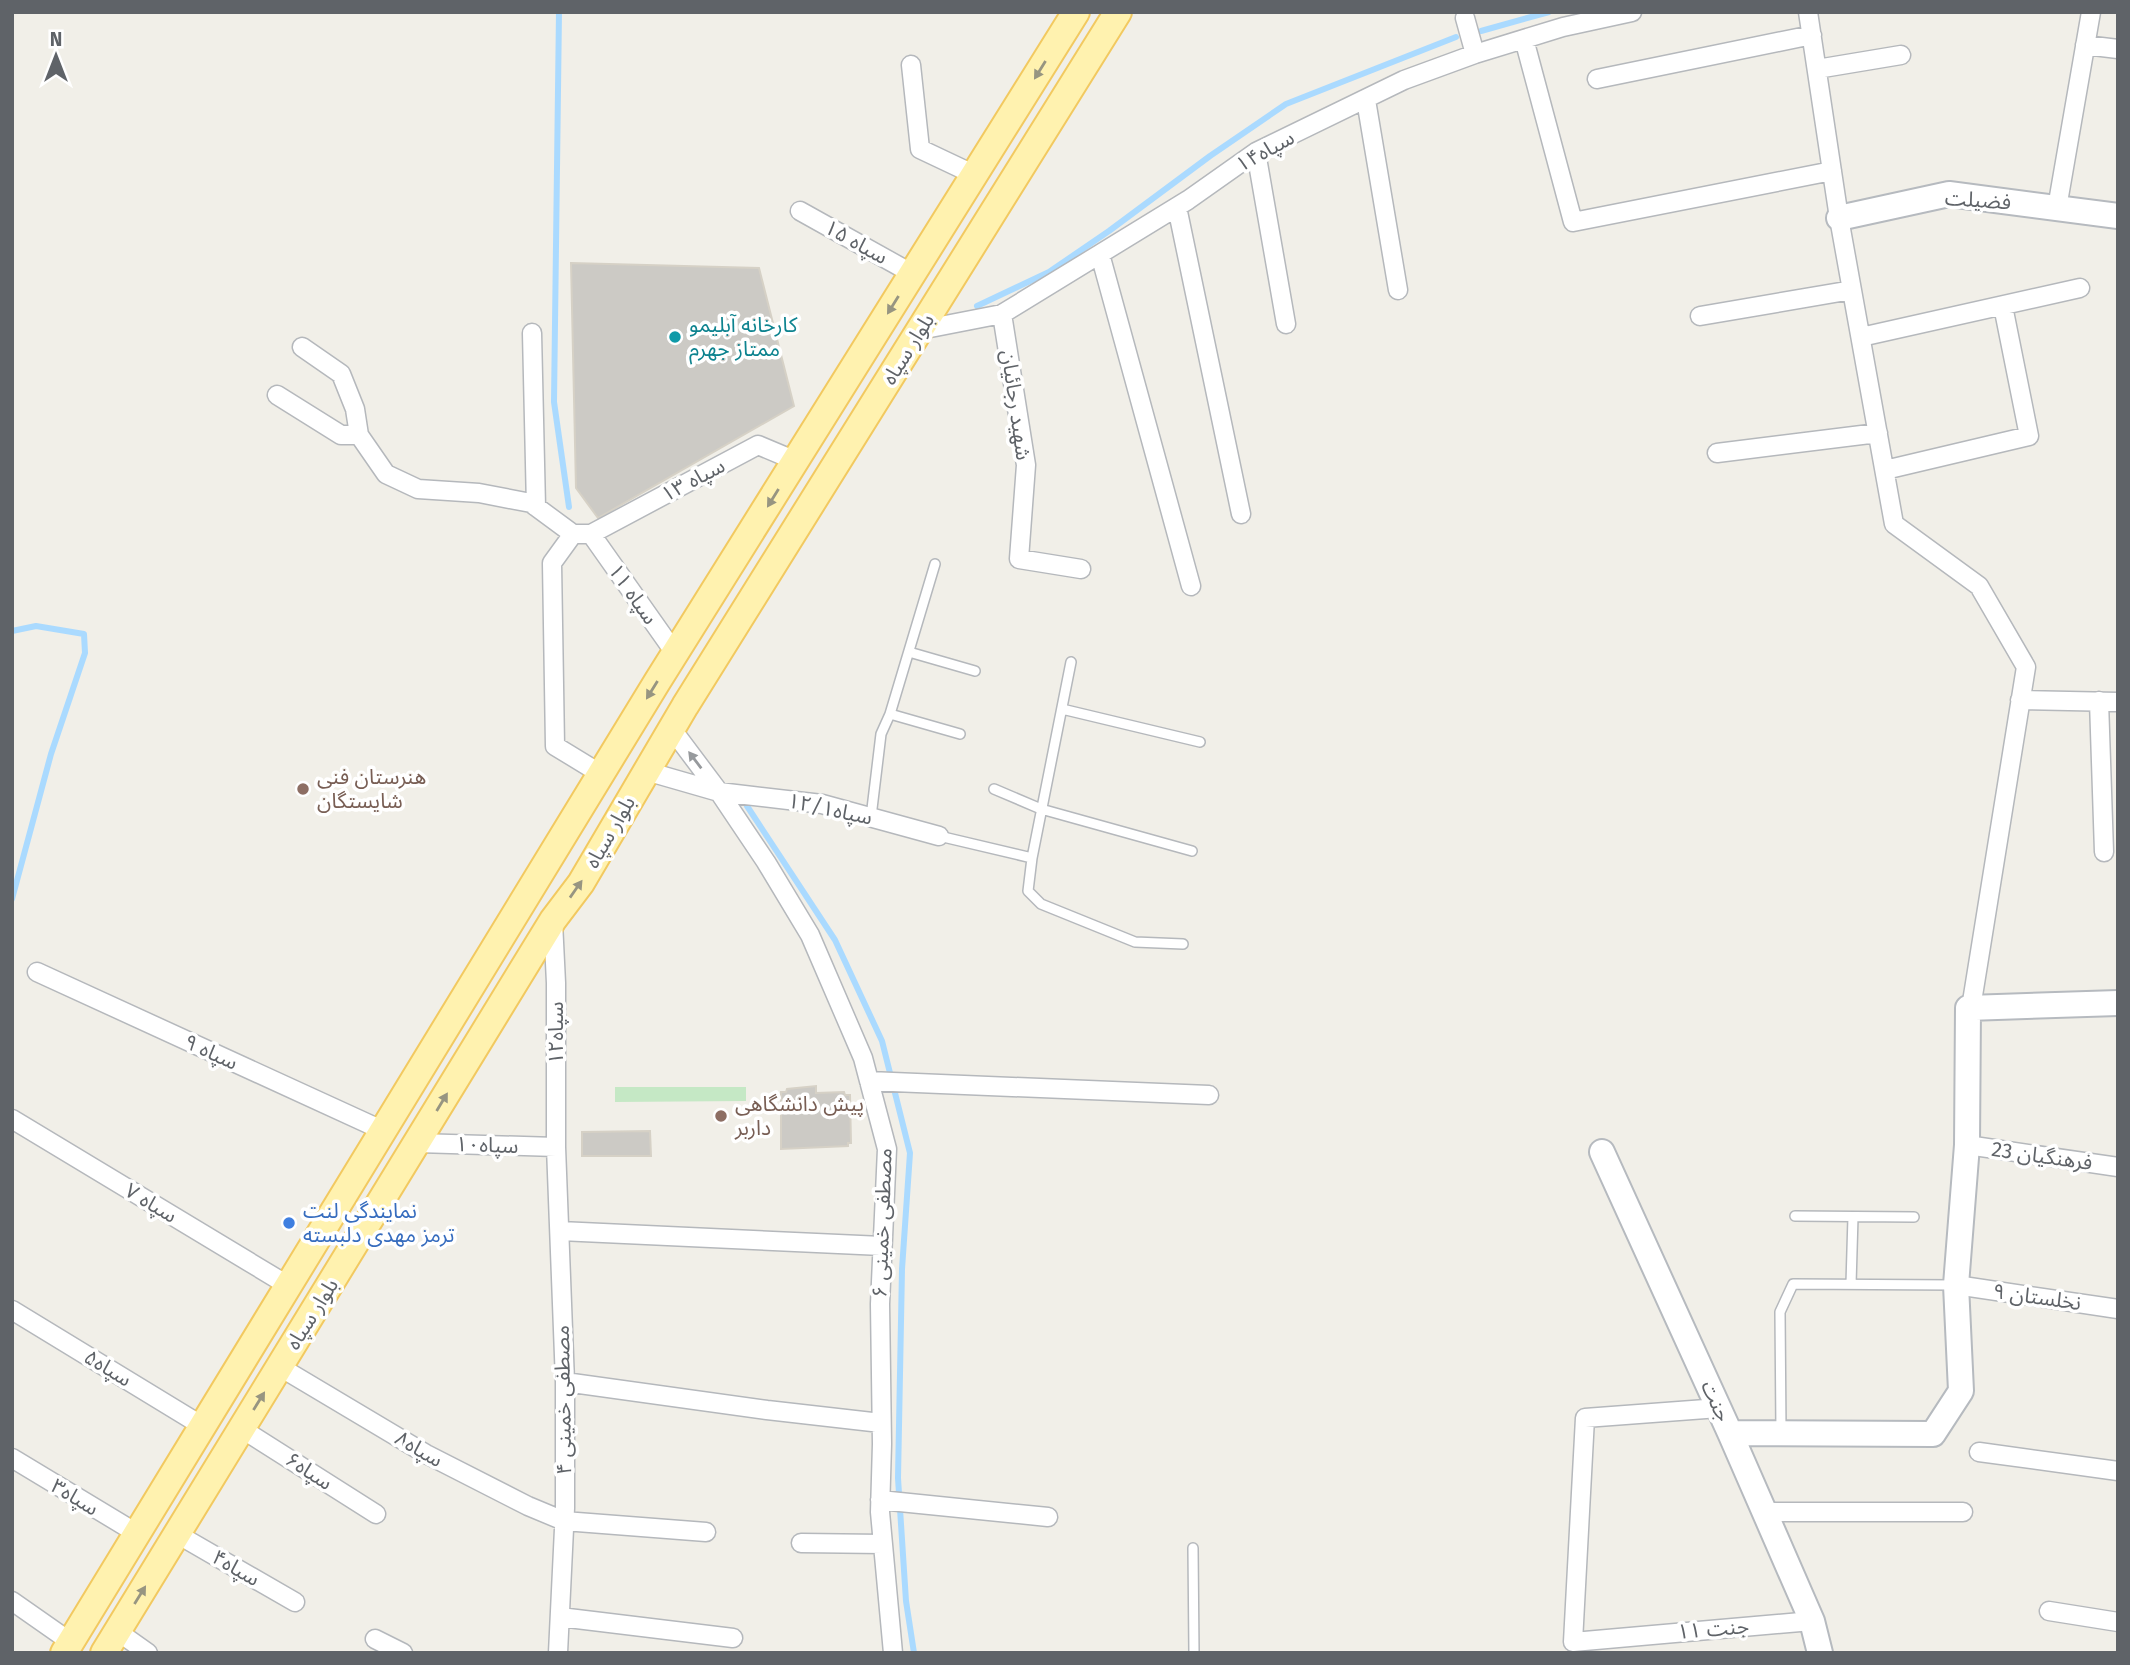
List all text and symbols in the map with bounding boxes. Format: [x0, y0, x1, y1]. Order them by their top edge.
north arrow [21, 21, 91, 91]
text: N [50, 28, 62, 51]
one-way arrow [1033, 61, 1046, 80]
street label: سپاه۱۴ [1231, 124, 1299, 178]
street label: فضیلت [1944, 185, 2012, 215]
street label: سپاه ۱۵ [820, 214, 892, 270]
one-way arrow [887, 295, 900, 314]
street label: بلوار سپاه [876, 309, 940, 389]
place label: کارخانه آبلیمو ممتاز جهرم [689, 312, 798, 365]
marker: کارخانه آبلیمو ممتاز جهرم [667, 329, 683, 345]
street label: شهید رجائیان [995, 348, 1037, 462]
street label: سپاه ۱۳ [657, 452, 729, 508]
one-way arrow [766, 488, 779, 507]
street label: سپاه ۱۱ [603, 558, 663, 630]
one-way arrow [646, 681, 658, 700]
one-way arrow [688, 751, 703, 769]
place label: هنرستان فنی شایستگان [317, 764, 426, 814]
marker: هنرستان فنی شایستگان [295, 781, 311, 797]
street label: سپاه۱۲/۱ [785, 787, 875, 831]
street label: بلوار سپاه [579, 791, 641, 873]
one-way arrow [569, 880, 583, 898]
street label: سپاه۱۲ [543, 1002, 569, 1064]
street label: سپاه ۹ [180, 1028, 242, 1076]
place label: پیش دانشگاهی داربر [734, 1091, 864, 1141]
one-way arrow [435, 1093, 448, 1112]
marker: پیش دانشگاهی داربر [713, 1108, 729, 1124]
street label: سپاه۱۰ [455, 1131, 519, 1159]
street label: فرهنگیان 23 [1990, 1136, 2094, 1176]
street label: مصطفی خمینی ۶ [866, 1148, 898, 1298]
street label: سپاه ۷ [120, 1177, 182, 1229]
place label: نمایندگی لنت ترمز مهدی دلبسته [303, 1198, 455, 1248]
marker: نمایندگی لنت ترمز مهدی دلبسته [281, 1215, 297, 1231]
street label: بلوار سپاه [280, 1274, 344, 1354]
street label: نخلستان ۹ [1991, 1278, 2083, 1316]
street label: مصطفی خمینی ۴ [549, 1325, 577, 1475]
street label: سپاه۵ [79, 1344, 137, 1392]
street label: جنت [1695, 1376, 1737, 1426]
one-way arrow [252, 1391, 265, 1410]
street label: سپاه۸ [390, 1425, 448, 1473]
street label: سپاه۶ [280, 1446, 337, 1496]
street label: سپاه۳ [46, 1473, 104, 1521]
street label: سپاه۴ [207, 1544, 265, 1592]
one-way arrow [134, 1585, 146, 1604]
street label: جنت ۱۱ [1676, 1613, 1750, 1645]

